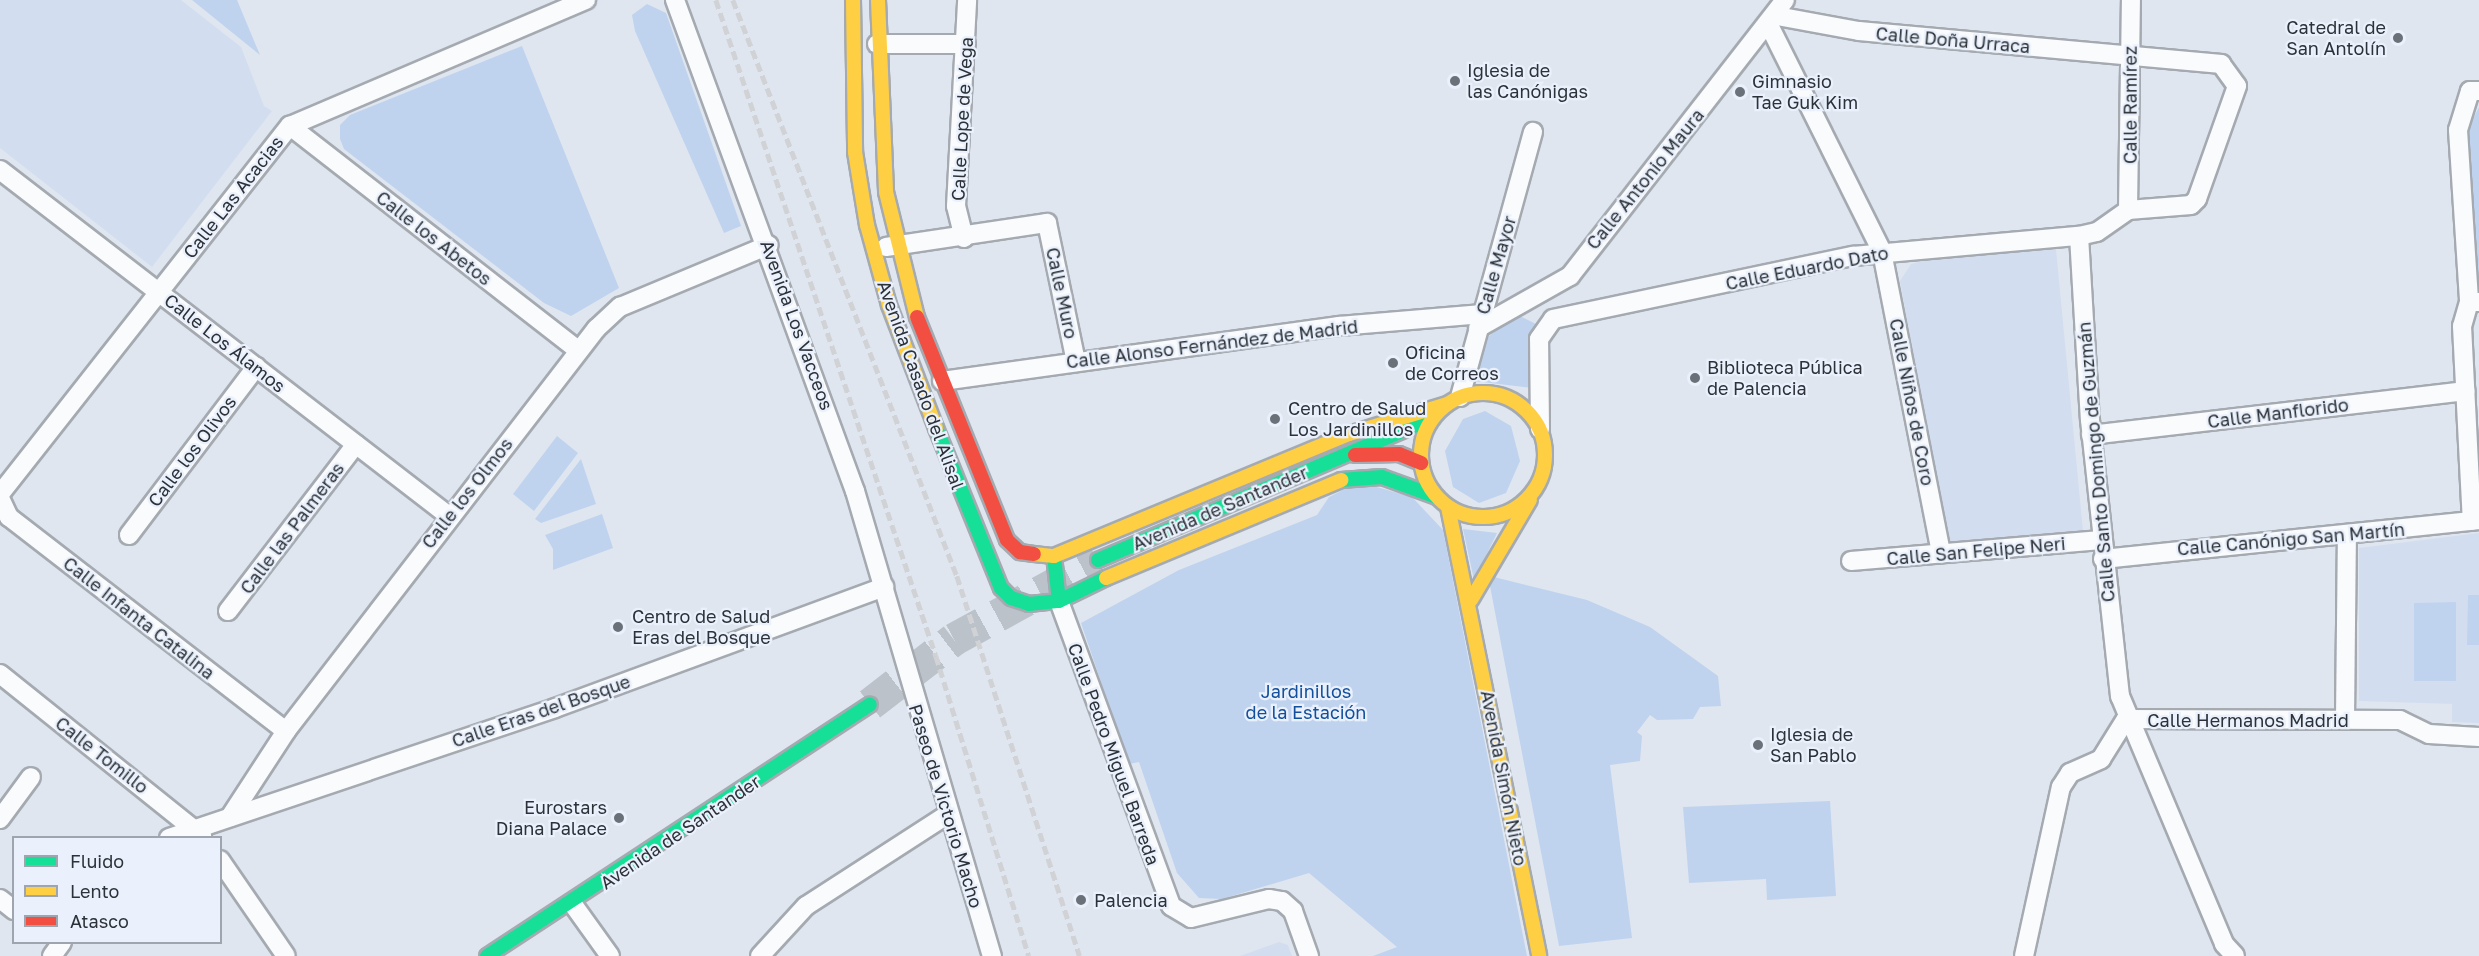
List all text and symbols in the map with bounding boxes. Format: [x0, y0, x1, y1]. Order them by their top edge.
place label: Catedral de San Antolín [2286, 17, 2386, 60]
street label: Calle Doña Urraca [1875, 22, 2031, 58]
marker: Catedral de San Antolín [2391, 31, 2405, 45]
street label: Calle Lope de Vega [947, 36, 977, 202]
street label: Calle Ramírez [2119, 46, 2141, 164]
place label: Iglesia de las Canónigas [1467, 60, 1588, 103]
place label: Gimnasio Tae Guk Kim [1752, 71, 1858, 113]
marker: Iglesia de las Canónigas [1448, 74, 1462, 88]
marker: Gimnasio Tae Guk Kim [1733, 85, 1747, 99]
street label: Calle Antonio Maura [1582, 104, 1708, 254]
street label: Calle Las Acacias [178, 131, 288, 263]
street label: Calle los Abetos [372, 186, 496, 290]
street label: Calle Mayor [1472, 213, 1520, 317]
street label: Avenida Los Vacceos [756, 237, 838, 413]
street label: Calle Eduardo Dato [1724, 242, 1890, 294]
street label: Calle Muro [1042, 245, 1082, 341]
street label: Avenida Casado del Alisal [873, 278, 969, 492]
street label: Calle Los Álamos [160, 289, 290, 397]
street label: Calle Alonso Fernández de Madrid [1065, 315, 1359, 373]
street label: Calle Niños de Coro [1885, 317, 1939, 487]
street label: Calle Santo Domingo de Guzmán [2073, 321, 2119, 603]
place label: Oficina de Correos [1405, 342, 1499, 385]
marker: Oficina de Correos [1386, 356, 1400, 370]
place label: Biblioteca Pública de Palencia [1707, 357, 1863, 400]
marker: Biblioteca Pública de Palencia [1688, 371, 1702, 385]
street label: Calle los Olivos [143, 391, 241, 511]
street label: Calle Manflorido [2206, 394, 2350, 432]
place label: Centro de Salud Los Jardinillos [1288, 398, 1426, 440]
marker: Centro de Salud Los Jardinillos [1266, 410, 1284, 428]
street label: Calle los Olmos [417, 433, 517, 553]
street label: Calle las Palmeras [235, 458, 349, 598]
street label: Avenida de Santander [1129, 461, 1311, 555]
street label: Calle Canónigo San Martín [2176, 518, 2406, 560]
street label: Calle San Felipe Neri [1886, 532, 2066, 570]
street label: Calle Infanta Catalina [59, 552, 219, 684]
place label: Centro de Salud Eras del Bosque [632, 606, 771, 648]
marker: Centro de Salud Eras del Bosque [609, 618, 627, 636]
street label: Calle Pedro Miguel Barreda [1064, 640, 1164, 868]
street label: Calle Eras del Bosque [449, 670, 633, 752]
park label: Jardinillos de la Estación [1246, 681, 1366, 724]
street label: Avenida Simón Nieto [1476, 688, 1532, 868]
street label: Paseo de Victorio Macho [905, 701, 987, 911]
street label: Calle Hermanos Madrid [2147, 709, 2349, 731]
street label: Calle Tomillo [51, 712, 153, 798]
place label: Iglesia de San Pablo [1770, 724, 1856, 766]
marker: Iglesia de San Pablo [1751, 738, 1765, 752]
street label: Avenida de Santander [596, 770, 764, 894]
place label: Eurostars Diana Palace [496, 797, 607, 840]
marker: Eurostars Diana Palace [612, 811, 626, 825]
legend [12, 836, 222, 944]
text: Fluido [70, 850, 124, 872]
text: Lento [70, 880, 119, 902]
place label: Palencia [1094, 889, 1168, 911]
marker: Palencia [1072, 891, 1090, 909]
text: Atasco [70, 910, 129, 932]

